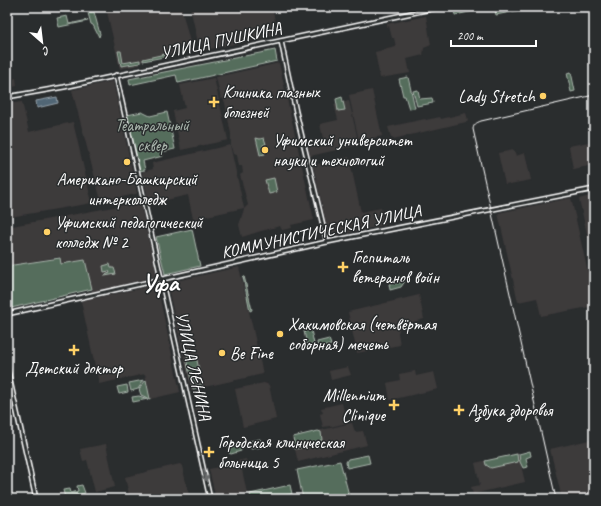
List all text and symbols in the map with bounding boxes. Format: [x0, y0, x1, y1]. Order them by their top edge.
street label: УЛИЦА ПУШКИНА [159, 17, 284, 64]
north arrow [22, 22, 62, 62]
scale bar [451, 22, 536, 48]
text: 200 m [457, 28, 484, 44]
text: С [40, 43, 52, 59]
place label: Клиника глазных болезней [223, 82, 320, 123]
place label: Lady Stretch [458, 86, 536, 107]
marker: Lady Stretch [538, 91, 548, 101]
marker: Клиника глазных болезней [208, 96, 220, 108]
park label: Театральный сквер [115, 115, 190, 156]
place label: Уфимский университет науки и технологий [273, 130, 413, 171]
marker: Уфимский университет науки и технологий [260, 145, 270, 155]
marker: Американо-Башкирский интерколледж [122, 157, 132, 167]
place label: Американо-Башкирский интерколледж [57, 169, 198, 210]
street label: КОММУНИСТИЧЕСКАЯ УЛИЦА [219, 200, 424, 263]
place label: Уфимский педагогический колледж № 2 [55, 212, 204, 253]
marker: Уфимский педагогический колледж № 2 [42, 227, 52, 237]
place label: Госпиталь ветеранов войн [352, 247, 440, 288]
marker: Госпиталь ветеранов войн [337, 261, 349, 273]
district label: Уфа [141, 267, 180, 299]
street label: УЛИЦА ЛЕНИНА [171, 310, 216, 423]
place label: Хакимовская (четвёртая соборная) мечеть [288, 314, 437, 355]
marker: Хакимовская (четвёртая соборная) мечеть [275, 329, 285, 339]
place label: Be Fine [230, 343, 274, 364]
marker: Детский доктор [68, 344, 80, 356]
marker: Be Fine [217, 348, 227, 358]
place label: Детский доктор [25, 358, 124, 379]
place label: Millennium Clinique [323, 385, 387, 426]
marker: Millennium Clinique [388, 399, 400, 411]
place label: Азбука здоровья [468, 400, 554, 422]
marker: Азбука здоровья [453, 404, 465, 416]
place label: Городская клиническая больница 5 [218, 432, 345, 473]
marker: Городская клиническая больница 5 [203, 446, 215, 458]
one-way arrow [202, 468, 210, 481]

